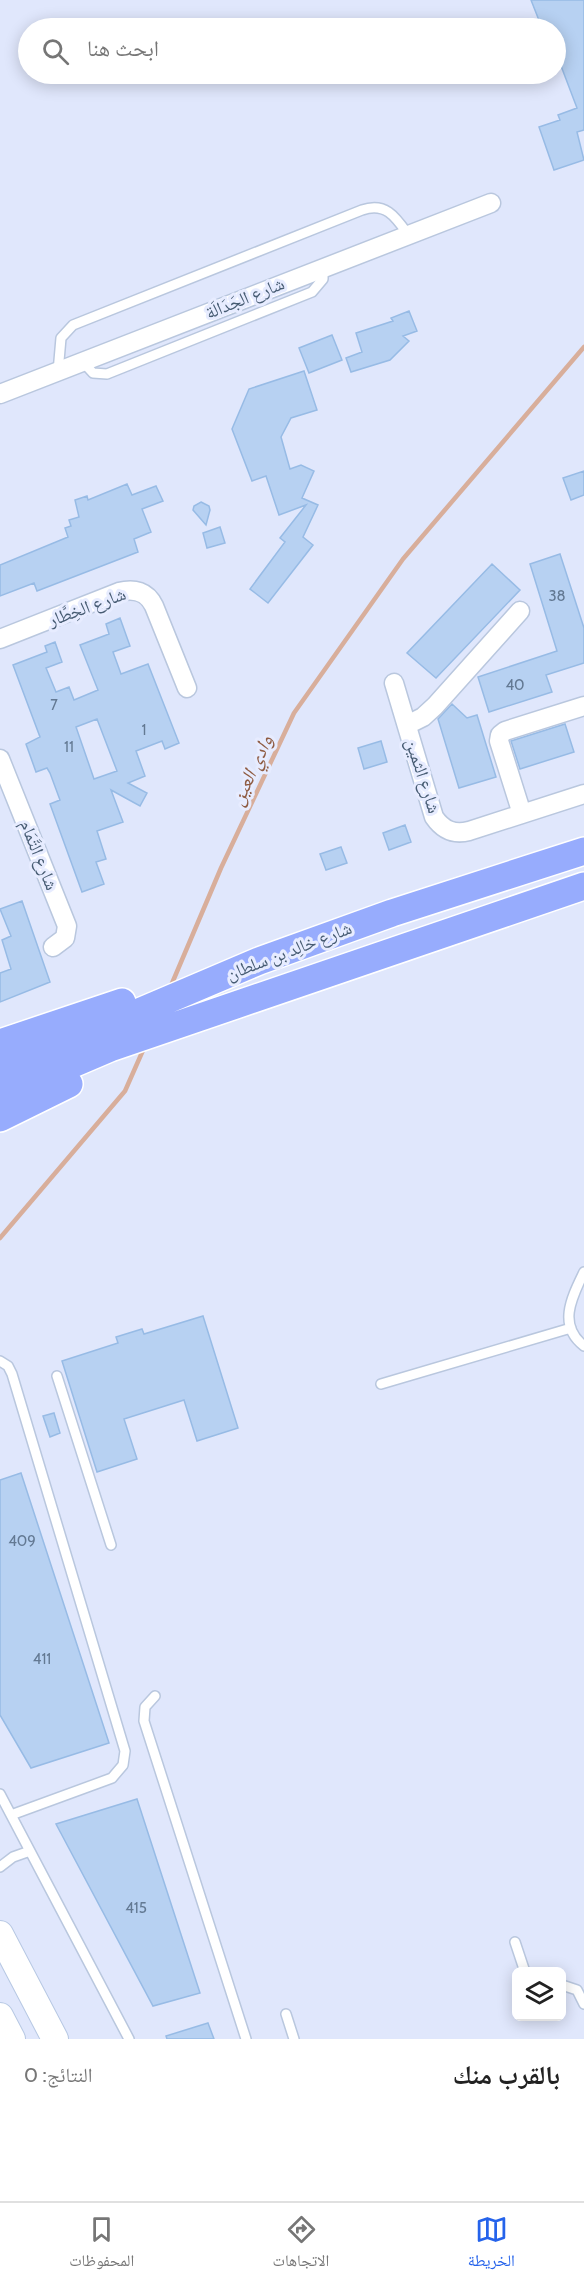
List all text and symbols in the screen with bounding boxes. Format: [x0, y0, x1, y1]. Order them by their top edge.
search box [18, 18, 566, 84]
icon: search [39, 35, 72, 68]
text: ابحث هنا [87, 35, 159, 62]
street label: شارع الجَدَالَة [202, 272, 288, 324]
street label: شارع الخِطَّار [44, 583, 129, 632]
house number: 38 [548, 587, 566, 605]
house number: 40 [505, 676, 525, 694]
house number: 7 [50, 696, 58, 714]
house number: 1 [142, 721, 146, 739]
water label: وادي العين [224, 731, 281, 811]
street label: شارع الثمين [401, 736, 445, 816]
house number: 11 [64, 738, 74, 756]
street label: شارع التَّمَام [14, 817, 63, 894]
street label: شارع خالِد بن سلطان [223, 917, 355, 985]
house number: 409 [8, 1532, 36, 1550]
house number: 411 [33, 1650, 51, 1668]
house number: 415 [125, 1899, 147, 1917]
map controls [512, 1967, 566, 2021]
button: layers [512, 1967, 566, 2021]
text: بالقرب منك [453, 2059, 560, 2091]
text: النتائج: 0 [24, 2063, 93, 2087]
tab: المحفوظات [69, 2213, 134, 2276]
tab: الاتجاهات [273, 2213, 329, 2276]
tab: الخريطة [468, 2213, 515, 2276]

